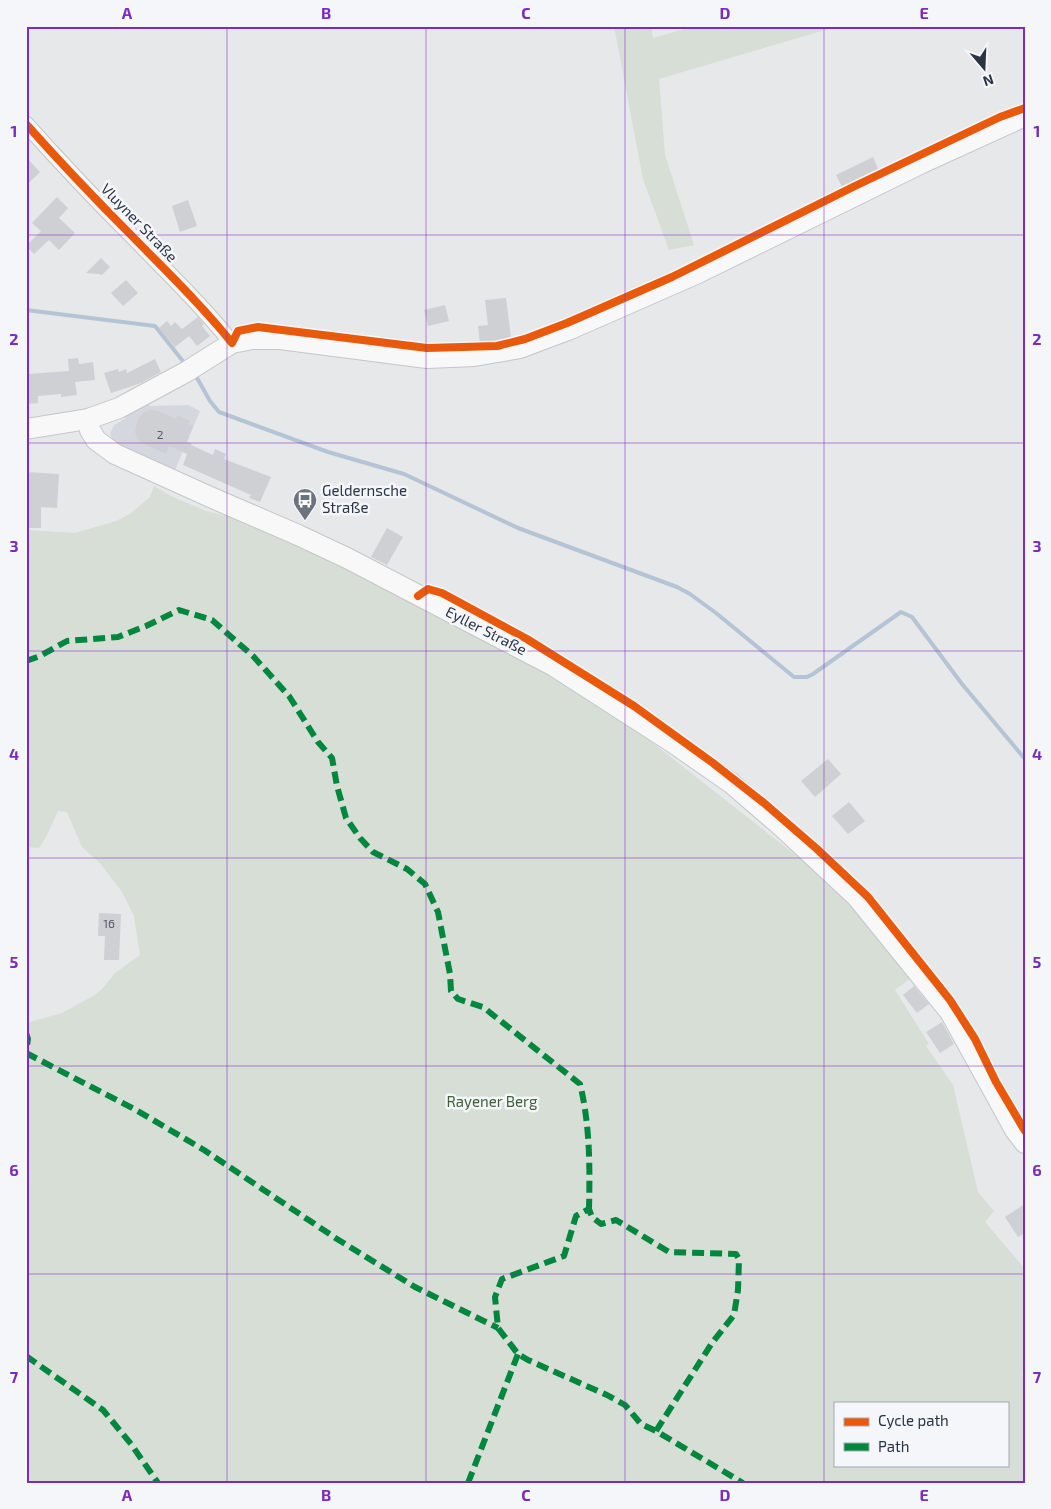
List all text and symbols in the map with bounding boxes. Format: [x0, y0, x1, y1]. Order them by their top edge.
text: A [122, 3, 133, 22]
text: B [321, 3, 331, 22]
text: C [521, 3, 531, 22]
text: D [720, 3, 731, 22]
text: E [919, 3, 929, 22]
north arrow [958, 42, 1008, 92]
text: N [981, 71, 996, 90]
text: 1 [11, 121, 17, 140]
text: 1 [1034, 121, 1040, 140]
street label: Vluyner Straße [98, 179, 182, 265]
text: 2 [9, 329, 19, 348]
text: 2 [1032, 329, 1042, 348]
house number: 2 [157, 427, 164, 441]
place label: Geldernsche Straße [322, 481, 407, 516]
bus stop icon: Geldernsche Straße [292, 487, 318, 521]
text: 3 [9, 536, 19, 555]
text: 3 [1032, 536, 1042, 555]
street label: Eyller Straße [443, 602, 530, 658]
text: 4 [9, 744, 19, 763]
text: 4 [1032, 744, 1042, 763]
house number: 16 [103, 916, 115, 930]
text: 5 [10, 952, 19, 971]
text: 5 [1033, 952, 1042, 971]
park label: Rayener Berg [447, 1092, 538, 1110]
text: 6 [9, 1160, 19, 1179]
text: 6 [1032, 1160, 1042, 1179]
text: 7 [10, 1367, 19, 1386]
text: 7 [1033, 1367, 1042, 1386]
legend [834, 1402, 1008, 1466]
text: Cycle path [878, 1411, 949, 1429]
text: Path [878, 1437, 909, 1455]
text: A [122, 1485, 133, 1504]
text: B [321, 1485, 331, 1504]
text: C [521, 1485, 531, 1504]
text: D [720, 1485, 731, 1504]
text: E [919, 1485, 929, 1504]

